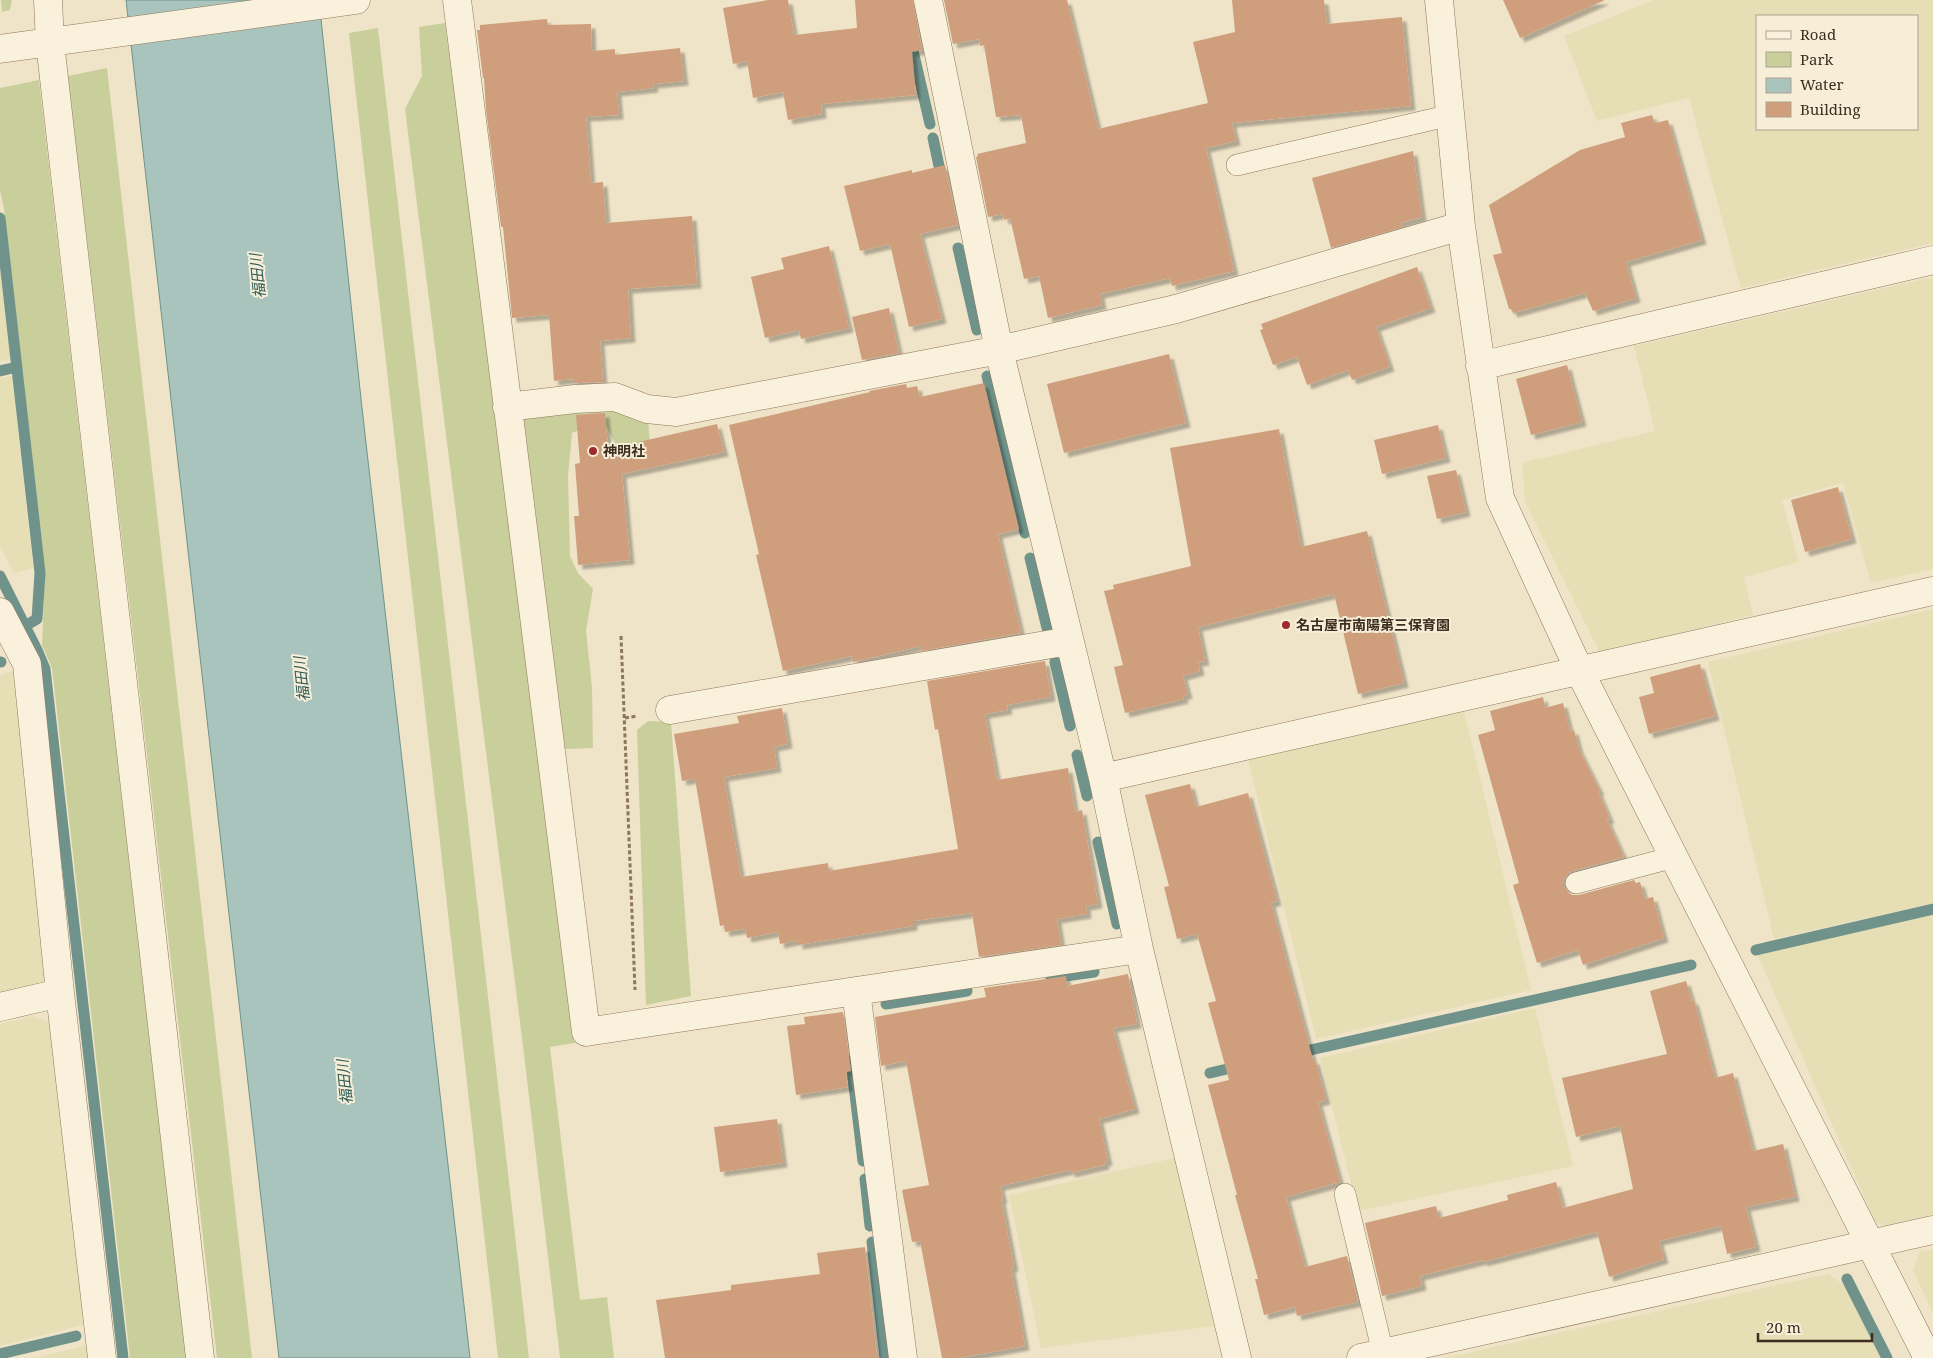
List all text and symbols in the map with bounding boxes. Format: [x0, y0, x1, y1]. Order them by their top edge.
legend [1756, 15, 1918, 130]
text: Road [1800, 24, 1836, 44]
text: Park [1800, 49, 1834, 69]
text: Water [1800, 74, 1843, 94]
text: Building [1800, 99, 1861, 119]
water label: 福田川 [245, 251, 269, 300]
place label: 神明社 [603, 441, 645, 460]
marker: 神明社 [587, 445, 599, 457]
place label: 名古屋市南陽第三保育園 [1296, 615, 1450, 634]
marker: 名古屋市南陽第三保育園 [1280, 619, 1292, 631]
water label: 福田川 [289, 654, 313, 703]
water label: 福田川 [332, 1057, 356, 1106]
scale bar [1758, 1310, 1872, 1342]
text: 20 m [1766, 1317, 1801, 1337]

